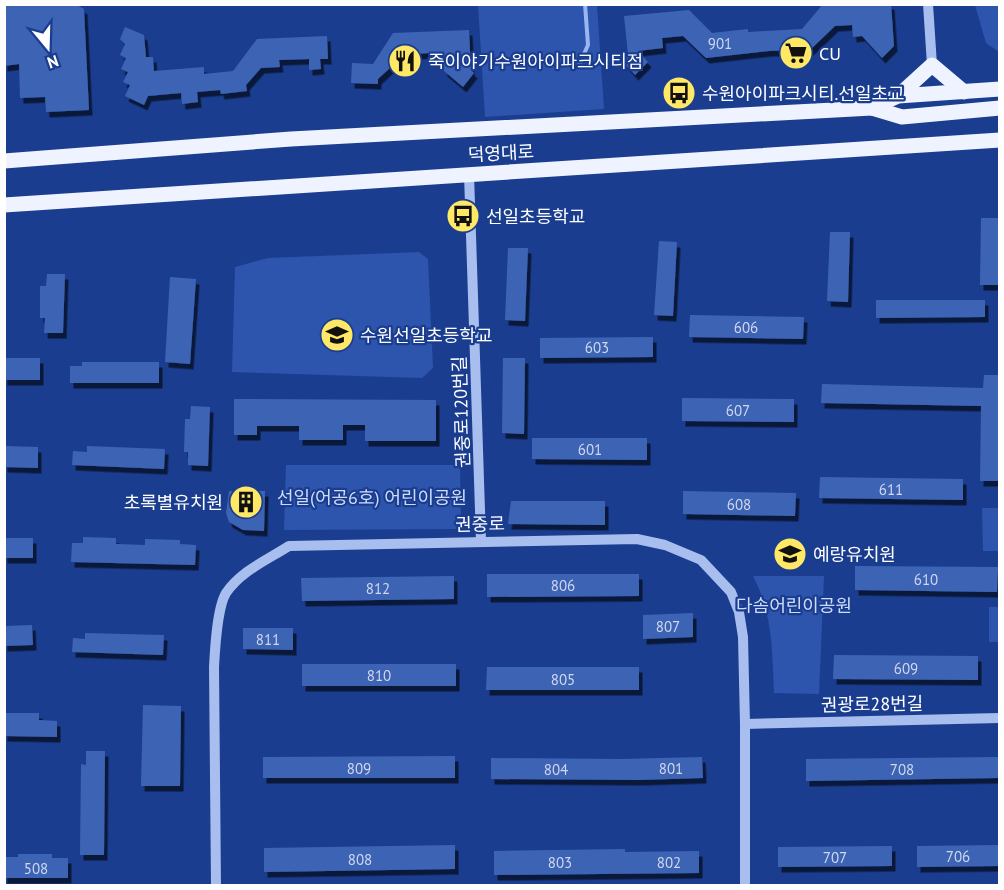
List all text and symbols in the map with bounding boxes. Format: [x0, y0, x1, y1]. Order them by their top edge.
north arrow [18, 18, 78, 78]
house number: 901 [708, 34, 732, 53]
supermarket icon: CU [778, 35, 814, 71]
place label: CU [819, 42, 841, 65]
restaurant icon: 죽이야기수원아이파크시티점 [387, 43, 423, 79]
place label: 죽이야기수원아이파크시티점 [428, 50, 643, 73]
text: N [45, 51, 61, 73]
bus stop icon: 수원아이파크시티.선일초교 [661, 75, 697, 111]
place label: 수원아이파크시티.선일초교 [702, 82, 905, 105]
street label: 덕영대로 [467, 140, 535, 166]
bus stop icon: 선일초등학교 [445, 198, 481, 234]
place label: 선일초등학교 [486, 205, 585, 228]
school or university icon: 수원선일초등학교 [319, 317, 355, 353]
house number: 606 [734, 318, 758, 337]
place label: 수원선일초등학교 [360, 324, 492, 347]
house number: 603 [585, 338, 609, 357]
street label: 권중로120번길 [448, 356, 474, 468]
house number: 607 [726, 401, 750, 420]
house number: 601 [578, 440, 602, 459]
house number: 611 [879, 480, 903, 499]
building icon: 초록별유치원 [228, 484, 264, 520]
park label: 선일(어공6호) 어린이공원 [277, 486, 467, 509]
place label: 초록별유치원 [124, 491, 223, 514]
house number: 608 [727, 495, 751, 514]
street label: 권중로 [455, 512, 505, 536]
school or university icon: 예랑유치원 [772, 536, 808, 572]
place label: 예랑유치원 [813, 543, 896, 566]
house number: 610 [914, 570, 938, 589]
house number: 806 [551, 576, 575, 595]
house number: 812 [366, 579, 390, 598]
park label: 다솜어린이공원 [736, 594, 852, 617]
house number: 807 [656, 617, 680, 636]
house number: 811 [256, 630, 280, 649]
house number: 609 [894, 659, 918, 678]
house number: 810 [367, 666, 391, 685]
house number: 805 [551, 670, 575, 689]
street label: 권광로28번길 [821, 692, 923, 716]
house number: 809 [347, 759, 371, 778]
house number: 801 [659, 759, 683, 778]
house number: 804 [544, 760, 568, 779]
house number: 708 [890, 760, 914, 779]
house number: 706 [946, 847, 970, 866]
house number: 707 [823, 848, 847, 867]
house number: 808 [348, 850, 372, 869]
house number: 803 [548, 853, 572, 872]
house number: 802 [657, 853, 681, 872]
house number: 508 [24, 859, 48, 878]

